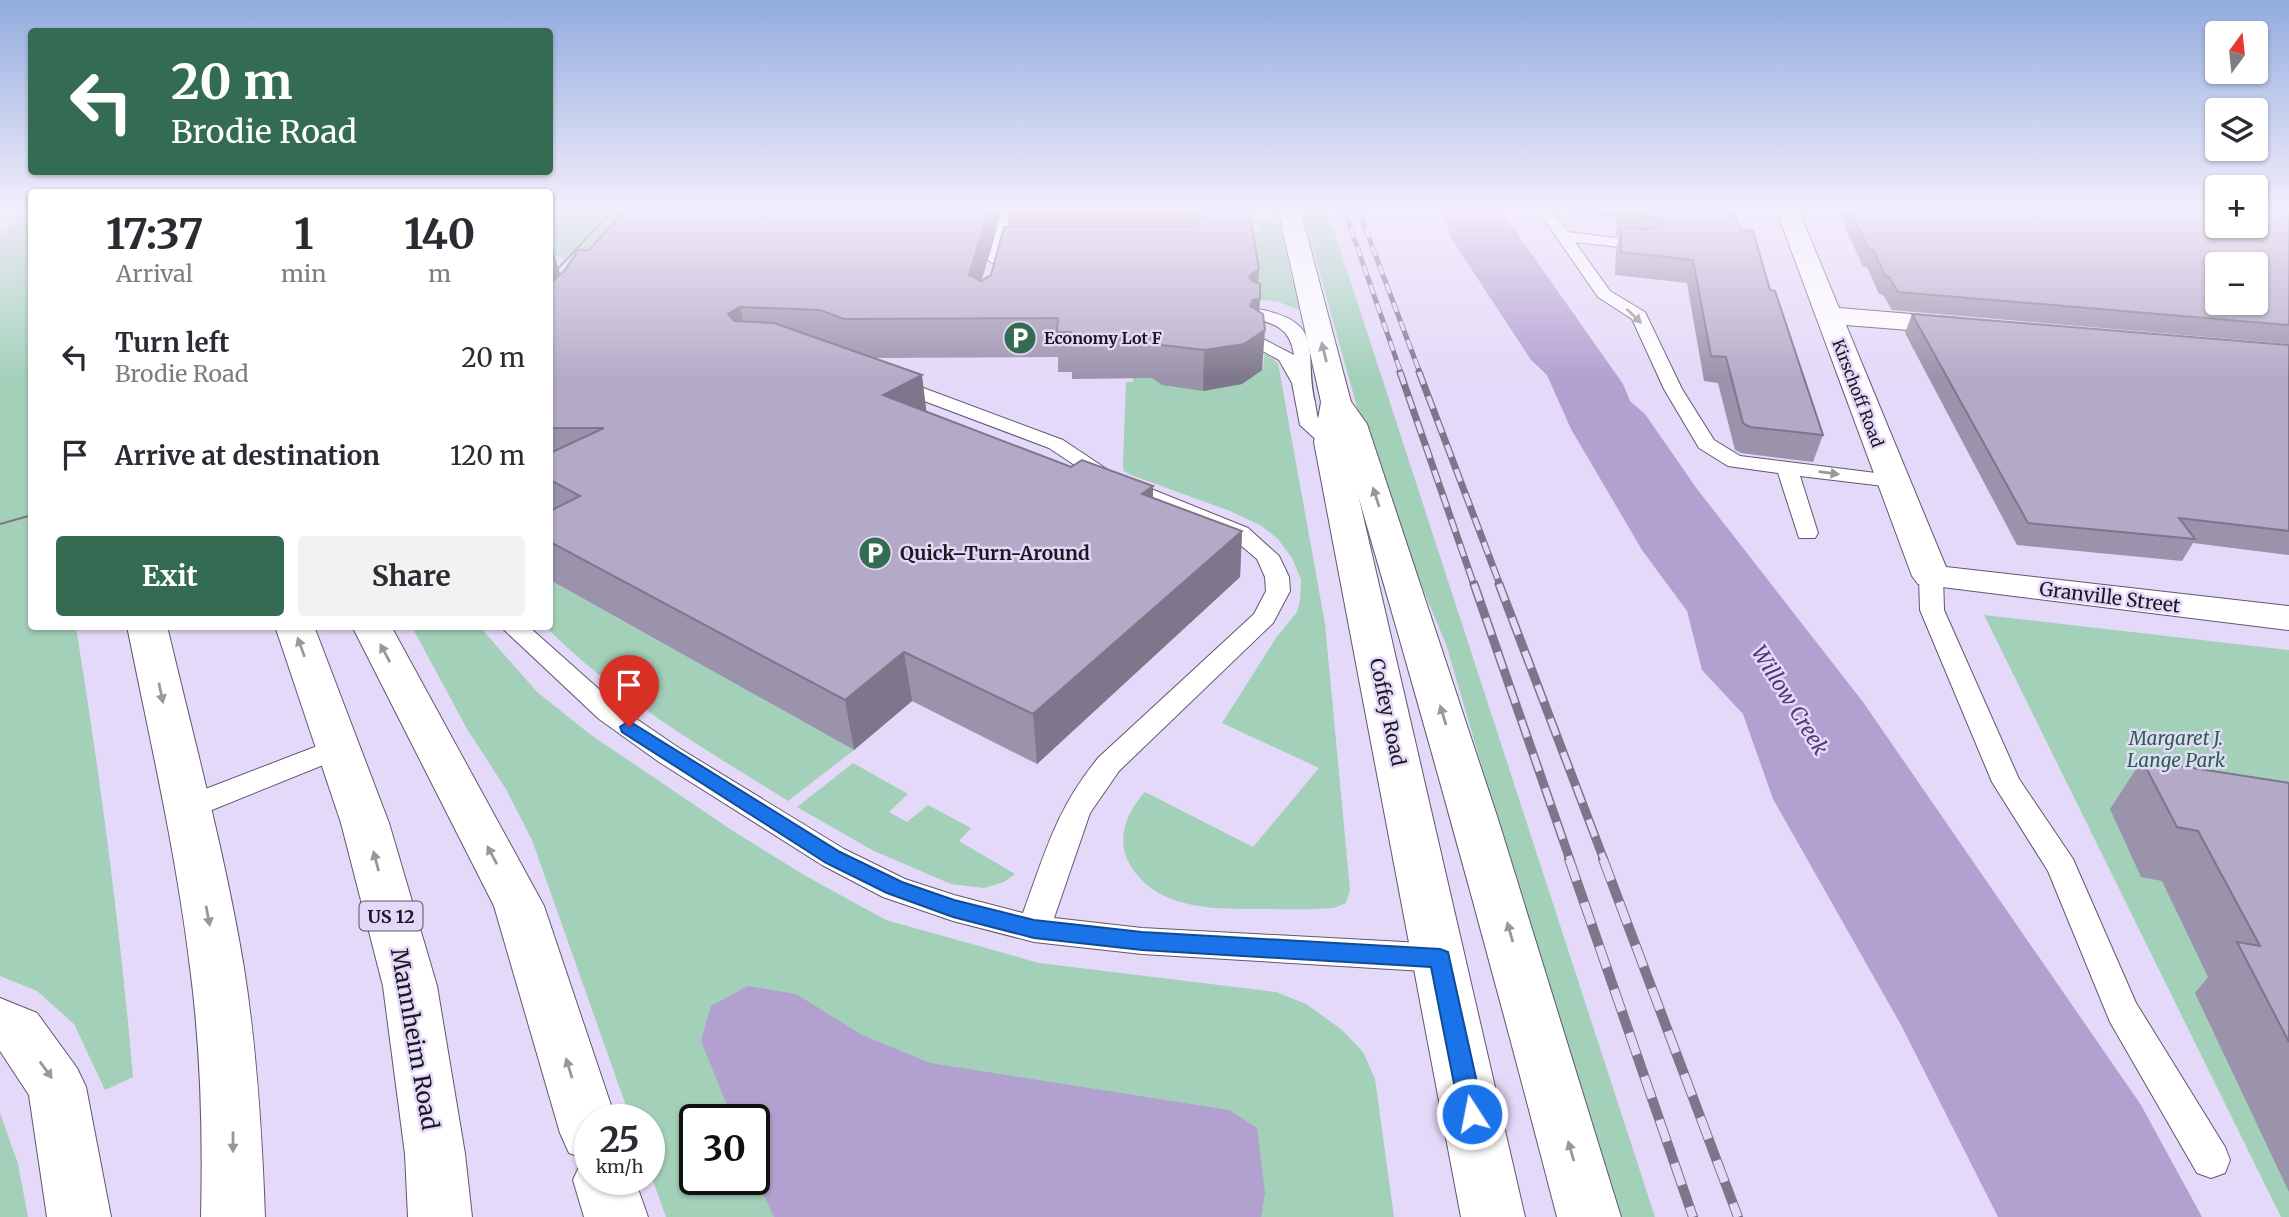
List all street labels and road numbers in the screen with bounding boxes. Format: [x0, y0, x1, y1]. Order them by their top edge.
street label: Kirschoff Road [1828, 336, 1888, 450]
street label: Granville Street [2038, 576, 2182, 618]
street label: Coffey Road [1365, 656, 1411, 768]
road number: US 12 [360, 902, 422, 931]
street label: Mannheim Road [385, 946, 445, 1132]

